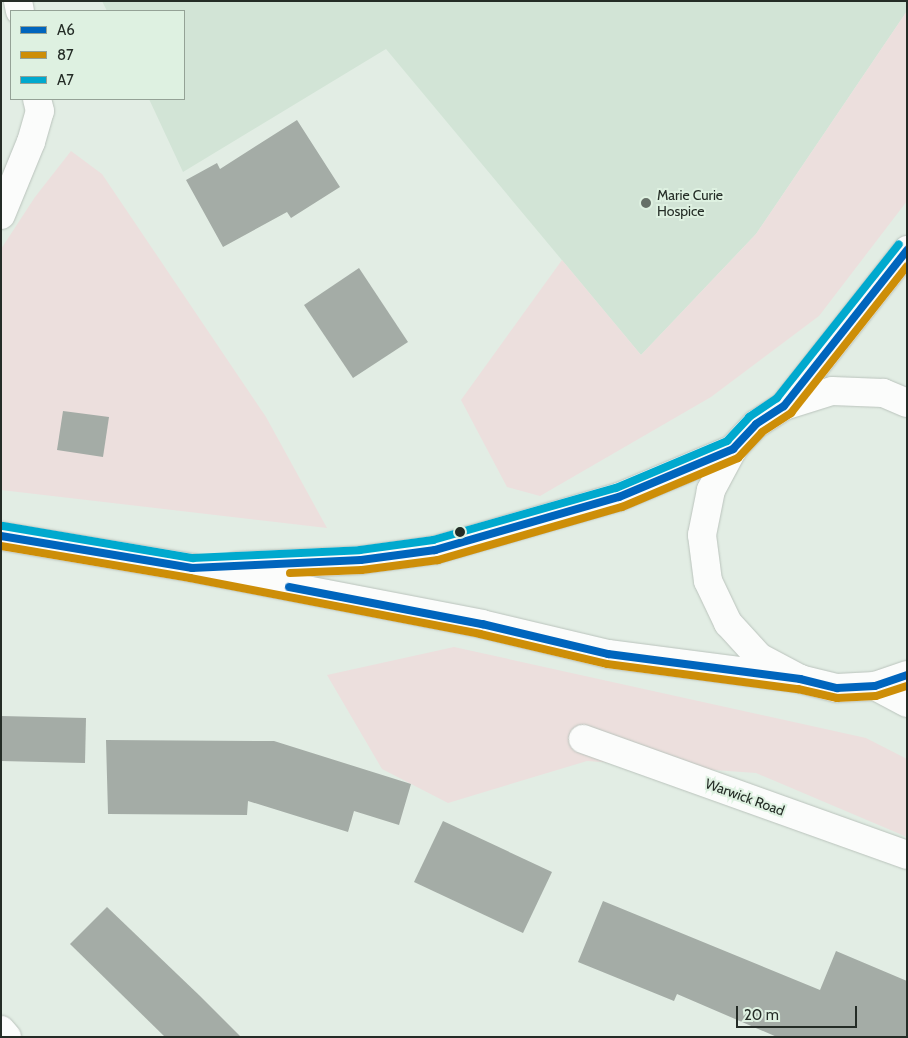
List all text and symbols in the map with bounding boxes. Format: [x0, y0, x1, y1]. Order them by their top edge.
legend [10, 10, 185, 100]
text: A6 [57, 21, 75, 39]
text: 87 [57, 46, 74, 64]
text: A7 [57, 71, 74, 89]
place label: Marie Curie Hospice [657, 187, 723, 220]
marker: Marie Curie Hospice [639, 196, 653, 210]
unlabelled marker [455, 527, 465, 537]
street label: Warwick Road [703, 775, 787, 819]
scale bar [738, 996, 859, 1028]
text: 20 m [744, 1006, 779, 1024]

